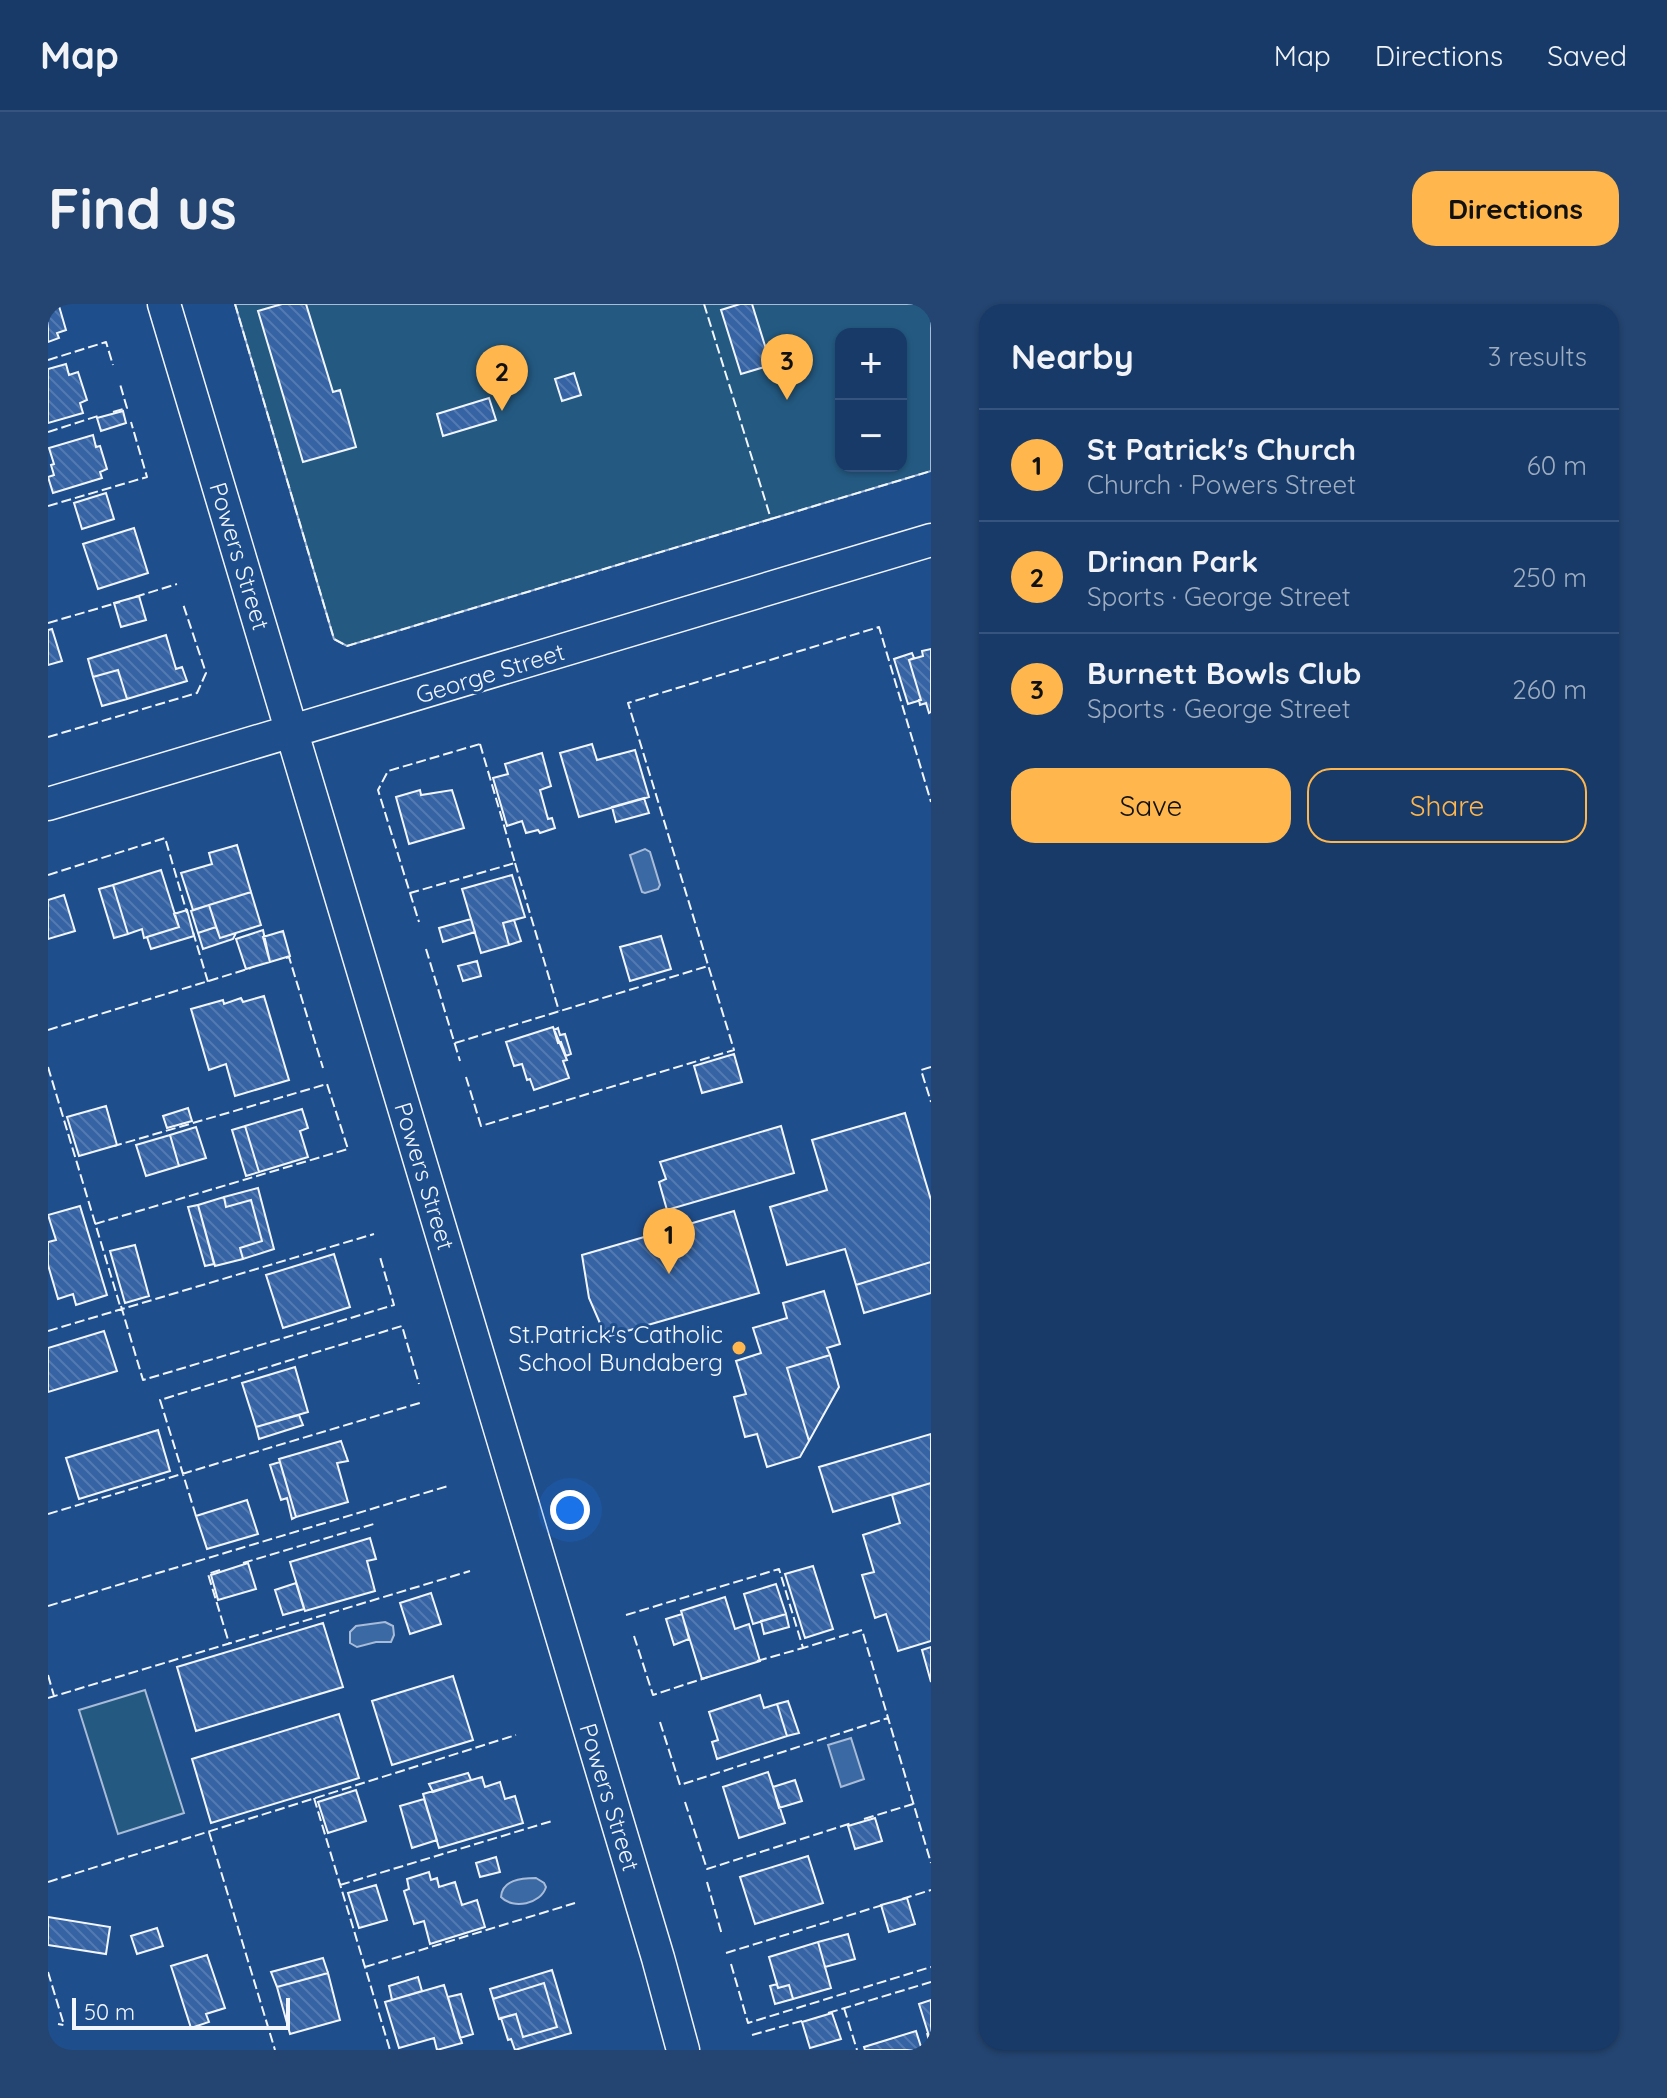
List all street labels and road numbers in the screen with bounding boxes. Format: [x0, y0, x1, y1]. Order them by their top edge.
street label: Powers Street [203, 479, 277, 633]
street label: George Street [412, 636, 568, 710]
street label: Powers Street [388, 1099, 462, 1253]
street label: Powers Street [573, 1720, 647, 1874]

